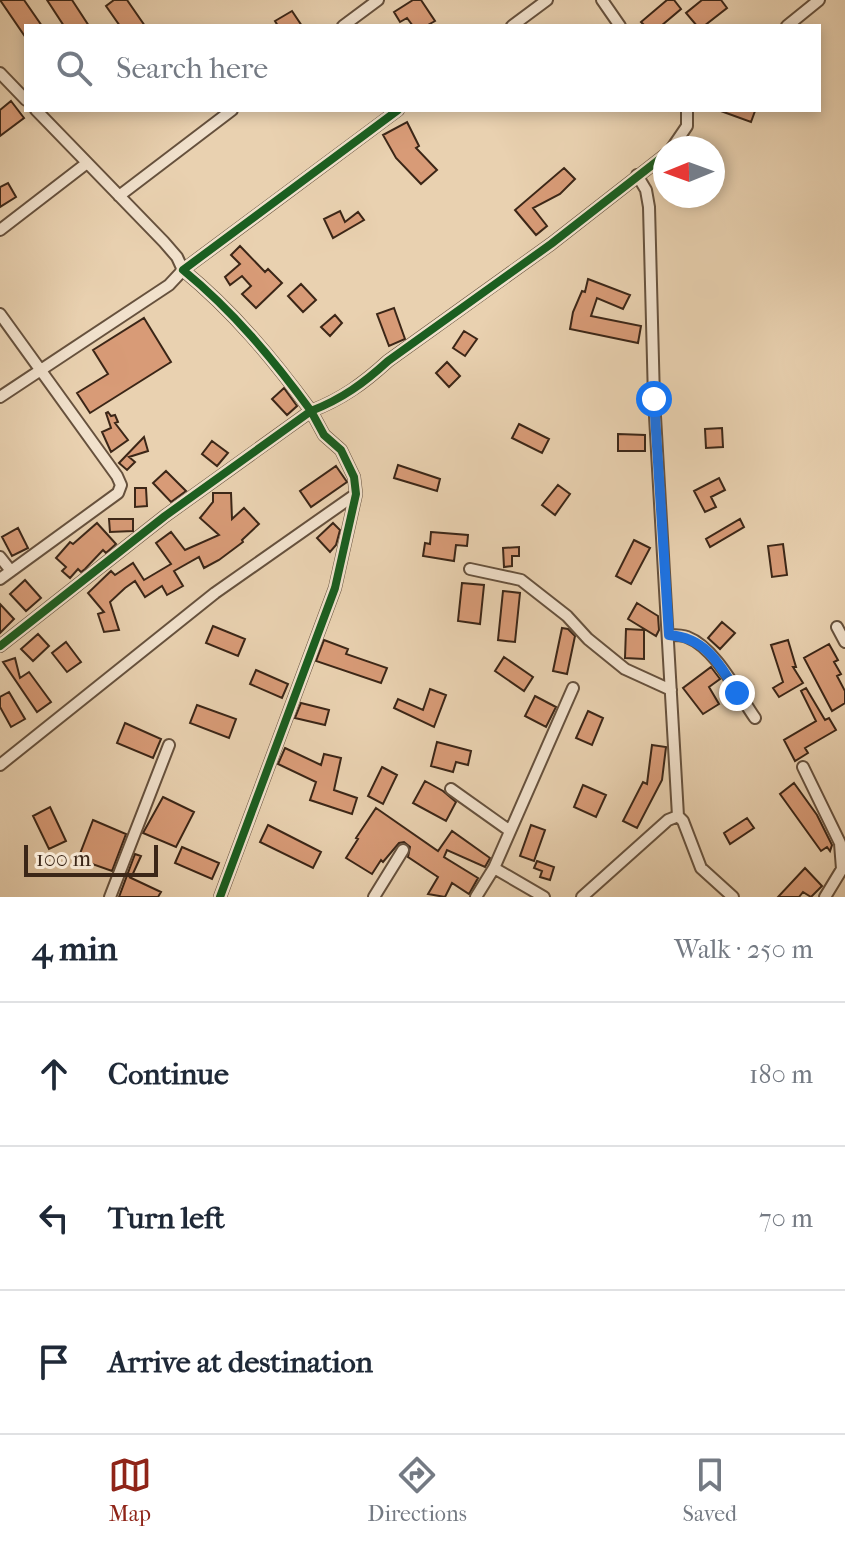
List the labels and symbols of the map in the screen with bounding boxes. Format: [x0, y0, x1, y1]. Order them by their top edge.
north arrow [653, 136, 725, 208]
route start [636, 381, 672, 417]
route end [719, 675, 755, 711]
scale bar [24, 841, 158, 877]

